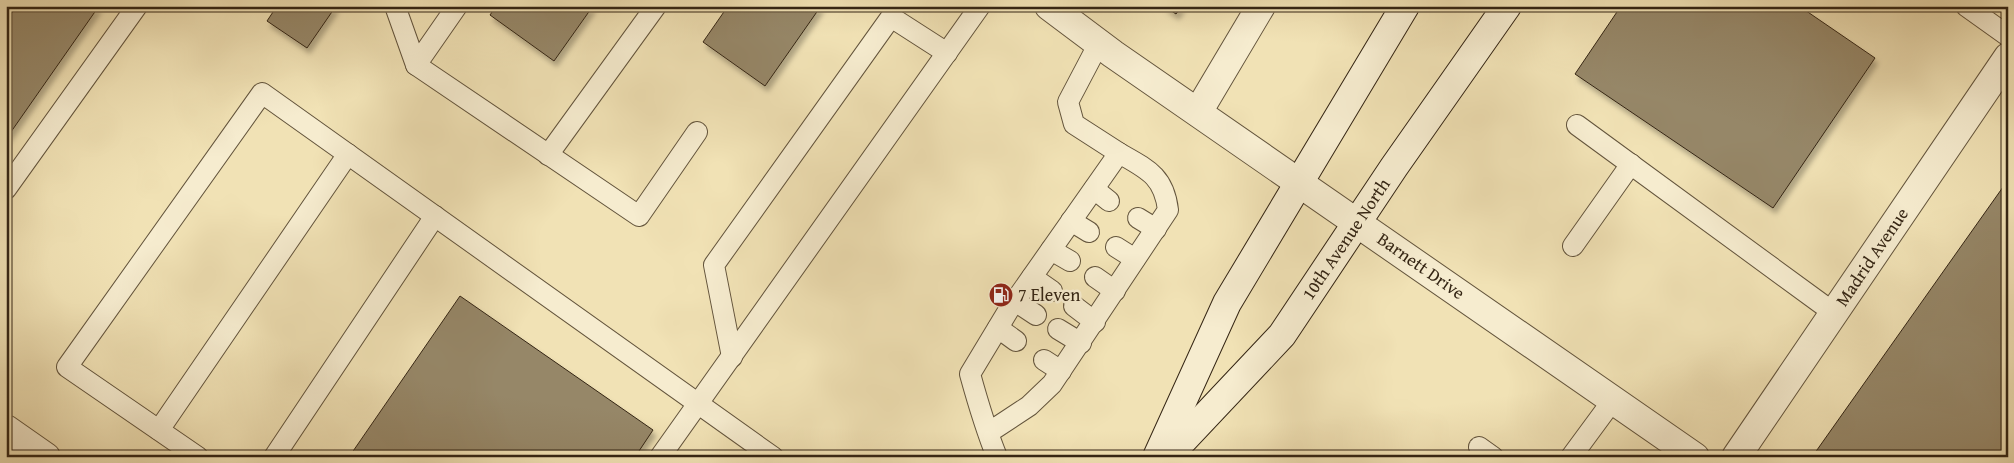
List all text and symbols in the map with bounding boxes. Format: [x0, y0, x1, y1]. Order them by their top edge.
street label: 10th Avenue North [1295, 172, 1396, 305]
street label: Madrid Avenue [1828, 202, 1915, 312]
street label: Barnett Drive [1372, 225, 1471, 306]
place label: 7 Eleven [1018, 281, 1080, 308]
fuel station icon: 7 Eleven [988, 282, 1014, 308]

